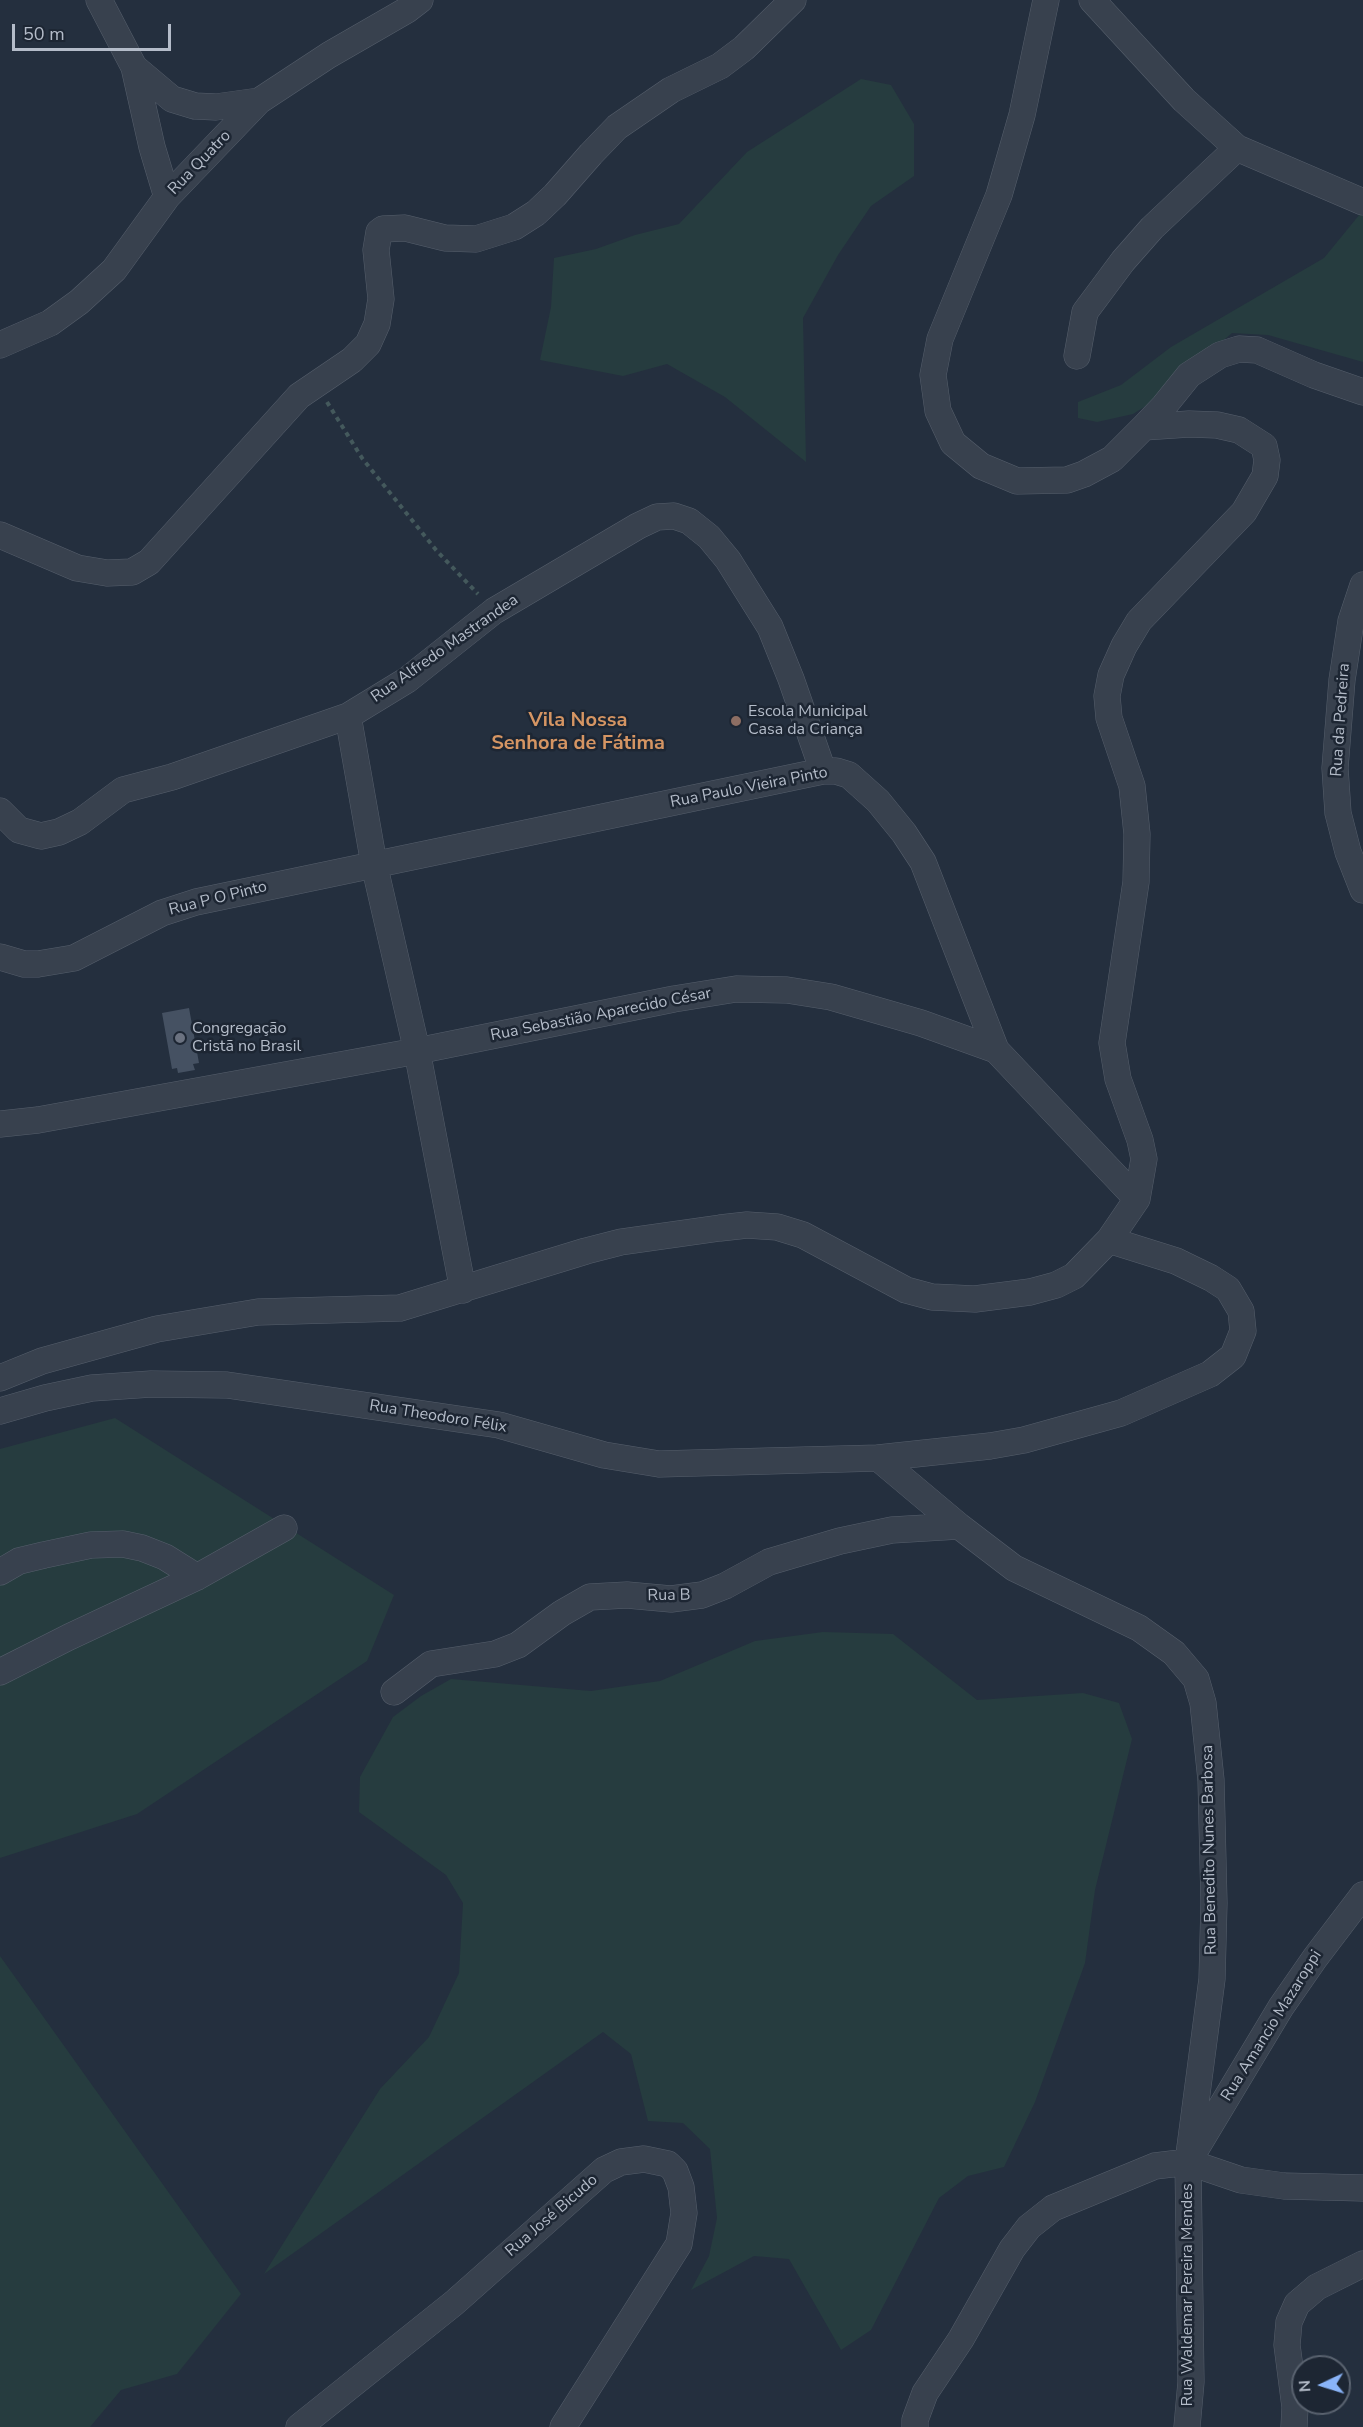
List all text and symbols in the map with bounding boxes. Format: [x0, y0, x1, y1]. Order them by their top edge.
scale bar [15, 12, 174, 50]
text: 50 m [23, 22, 65, 46]
street label: Rua Quatro [165, 127, 235, 199]
street label: Rua Alfredo Mastrandea [368, 591, 522, 707]
street label: Rua da Pedreira [1327, 663, 1355, 777]
place label: Escola Municipal Casa da Criança [748, 702, 867, 740]
district label: Vila Nossa Senhora de Fátima [491, 709, 665, 756]
marker: Escola Municipal Casa da Criança [729, 714, 743, 728]
street label: Rua Paulo Vieira Pinto [669, 763, 829, 813]
street label: Rua P O Pinto [167, 878, 269, 920]
street label: Rua Sebastião Aparecido César [489, 984, 713, 1046]
place label: Congregação Cristã no Brasil [192, 1019, 301, 1057]
marker: Congregação Cristã no Brasil [173, 1031, 187, 1045]
street label: Rua Theodoro Félix [368, 1397, 508, 1437]
street label: Rua B [647, 1586, 691, 1606]
street label: Rua Benedito Nunes Barbosa [1199, 1745, 1221, 1955]
street label: Rua Amancio Mazaroppi [1218, 1947, 1326, 2105]
street label: Rua José Bicudo [502, 2171, 602, 2261]
street label: Rua Waldemar Pereira Mendes [1178, 2183, 1198, 2407]
north arrow [1291, 2355, 1351, 2415]
text: N [1294, 2379, 1316, 2393]

